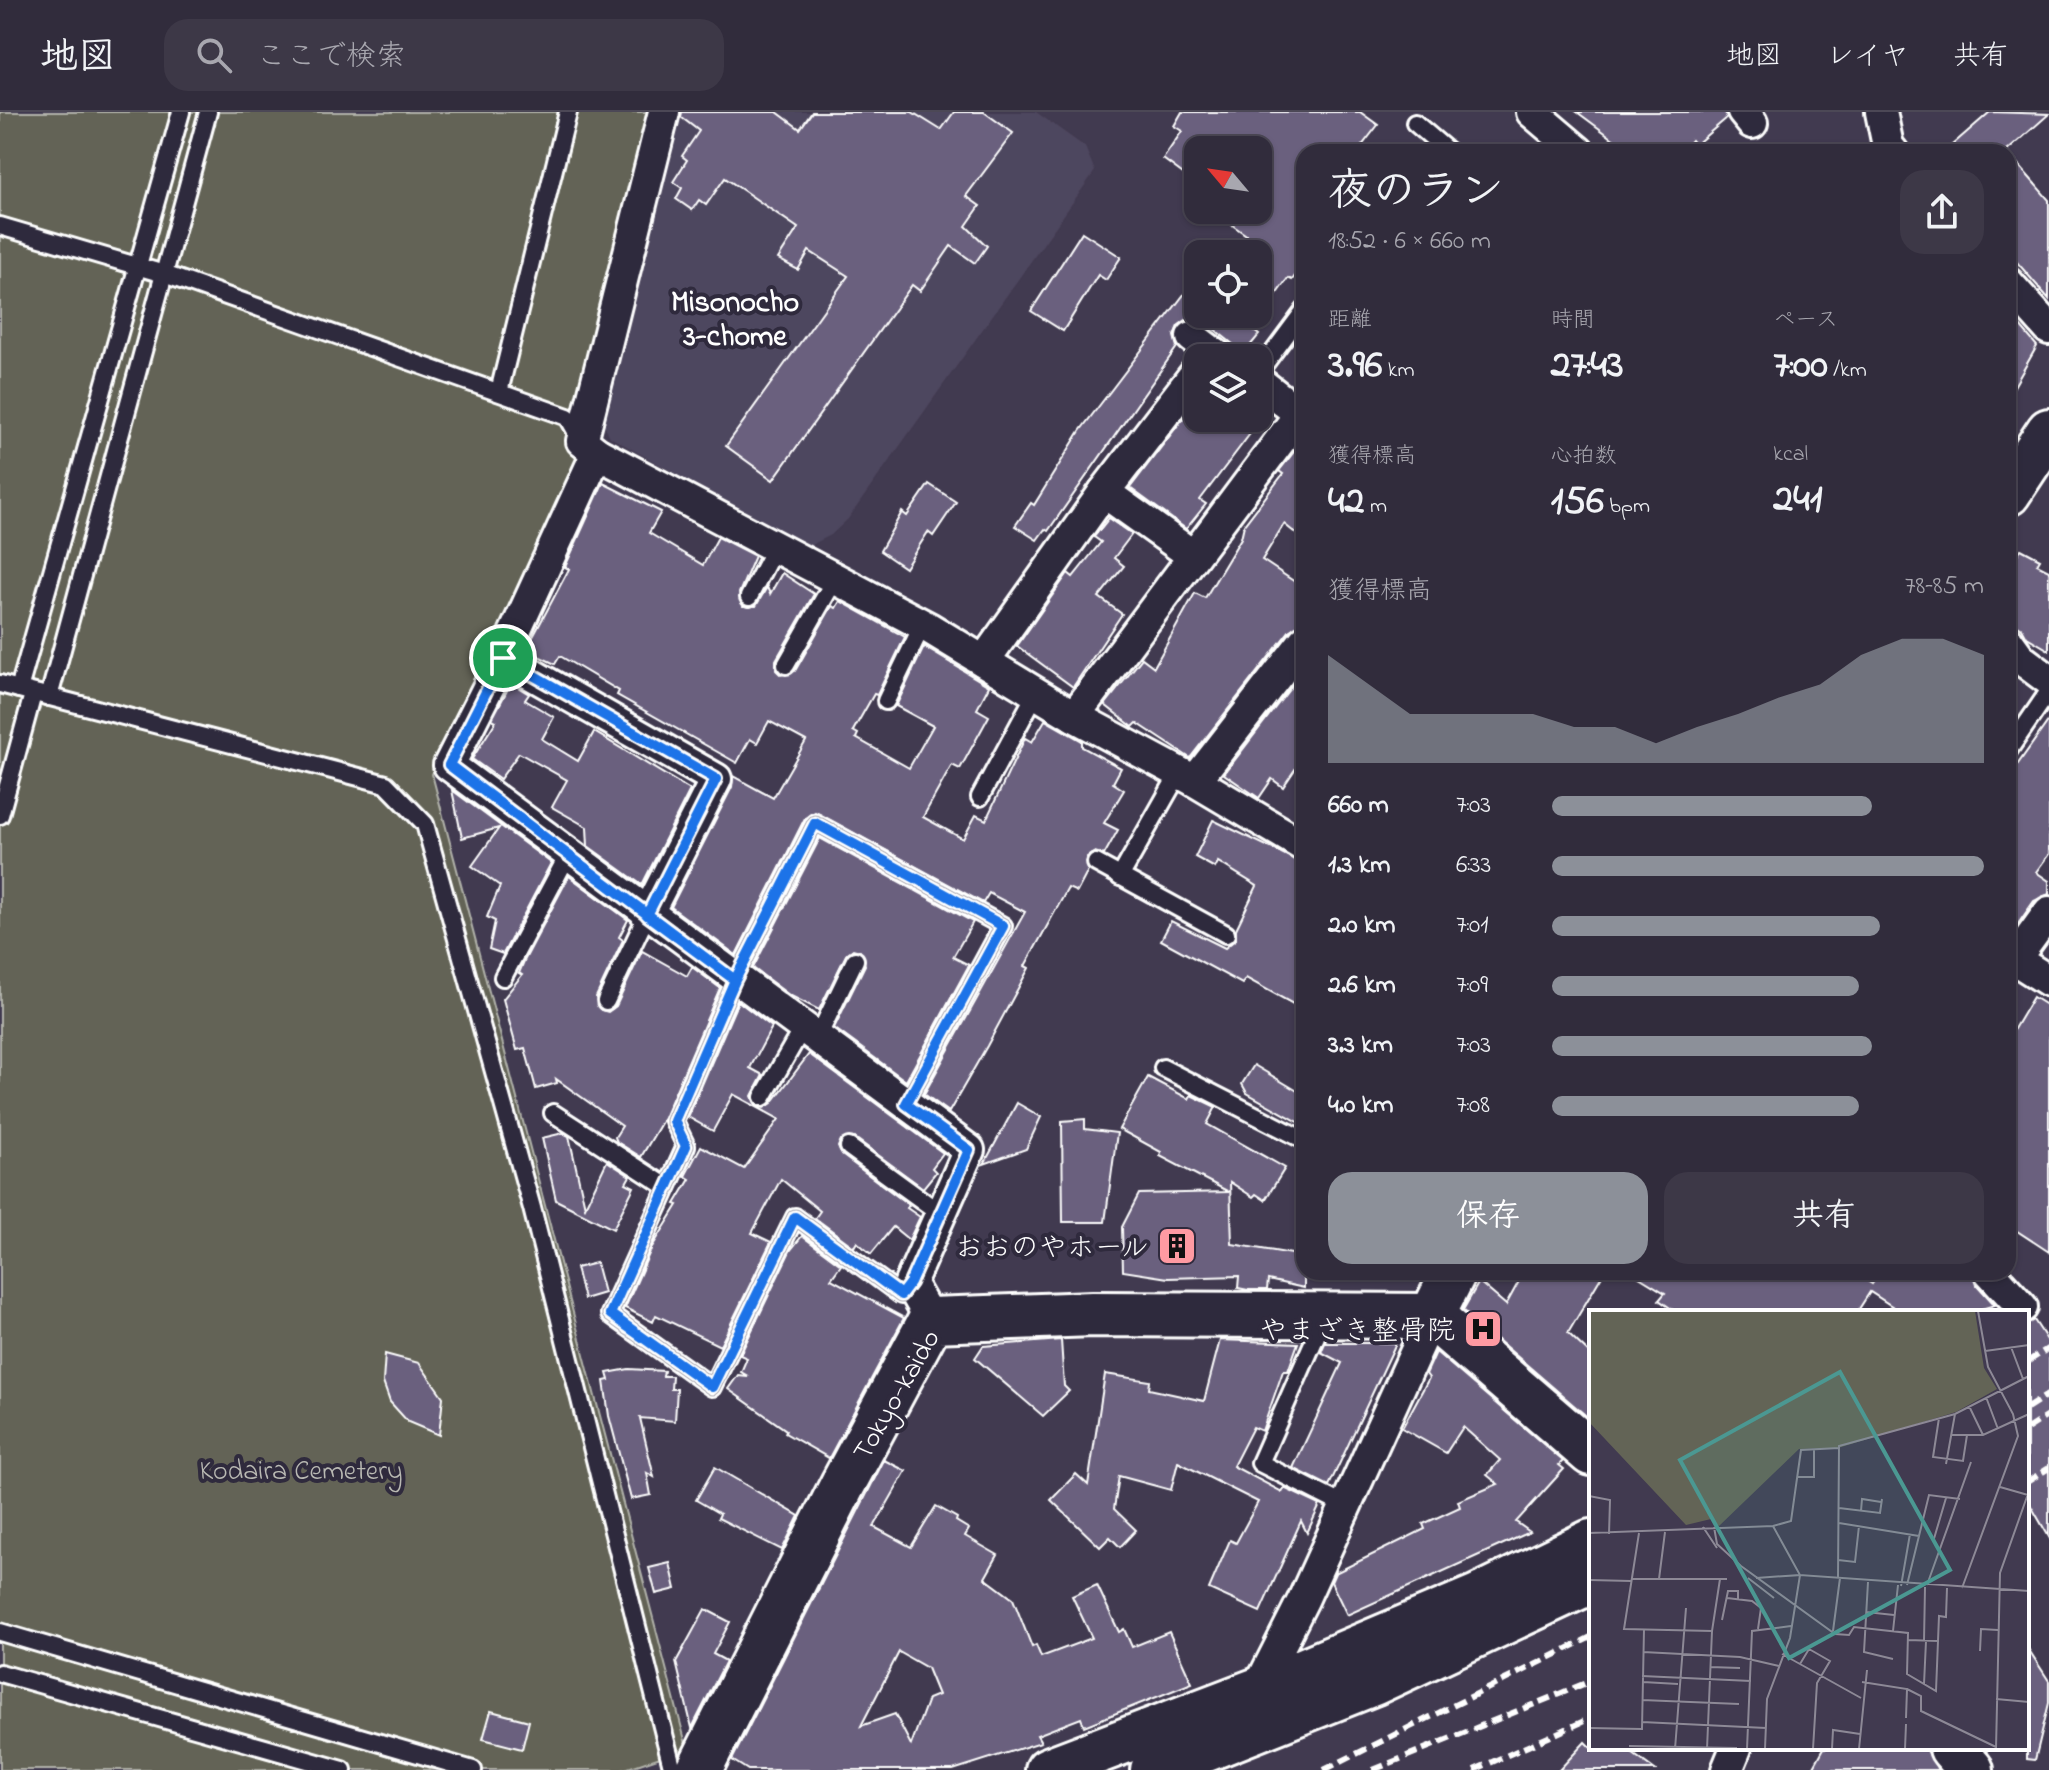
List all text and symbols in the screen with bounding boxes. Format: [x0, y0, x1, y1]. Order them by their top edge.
search box [164, 19, 724, 91]
text: 地図 [40, 31, 116, 87]
icon: search [192, 33, 236, 77]
text: ここで検索 [256, 36, 406, 80]
text: 地図 [1726, 37, 1782, 78]
text: レイヤ [1826, 37, 1909, 78]
text: 共有 [1953, 37, 2009, 78]
north arrow [1184, 136, 1272, 224]
map controls [1184, 136, 1272, 432]
text: 夜のラン [1328, 161, 1504, 225]
button: share [1900, 170, 1984, 254]
text: 18:52 · 6 × 660 m [1328, 223, 1491, 261]
button: locate [1184, 240, 1272, 328]
district label: Misonocho 3-chome [671, 282, 799, 360]
text: 距離 [1328, 305, 1372, 337]
text: 時間 [1551, 305, 1595, 337]
text: ペース [1773, 305, 1838, 337]
text: 3.96 [1328, 337, 1382, 396]
text: 27:43 [1551, 337, 1623, 396]
text: 7:00 [1773, 337, 1828, 396]
button: layers [1184, 344, 1272, 432]
text: km [1382, 355, 1415, 387]
text: /km [1828, 355, 1867, 387]
text: kcal [1773, 439, 1808, 471]
text: 獲得標高 [1328, 441, 1416, 473]
text: 心拍数 [1551, 441, 1617, 473]
text: 241 [1773, 471, 1822, 530]
text: 42 [1328, 473, 1364, 532]
text: 156 [1551, 473, 1604, 532]
text: m [1364, 491, 1387, 523]
text: bpm [1604, 491, 1650, 523]
text: 78–85 m [1905, 568, 1984, 606]
text: 獲得標高 [1328, 573, 1432, 611]
pin [469, 624, 537, 692]
icon: arrive [481, 636, 525, 680]
text: 660 m [1328, 787, 1389, 825]
text: 7:03 [1456, 787, 1491, 825]
text: 1.3 km [1328, 847, 1390, 885]
text: 6:33 [1456, 847, 1491, 885]
text: 2.0 km [1328, 907, 1396, 945]
text: 7:01 [1456, 907, 1488, 945]
text: 2.6 km [1328, 967, 1396, 1005]
text: 7:09 [1456, 967, 1488, 1005]
text: 3.3 km [1328, 1027, 1393, 1065]
text: 7:03 [1456, 1027, 1491, 1065]
text: 4.0 km [1328, 1087, 1393, 1125]
text: 7:08 [1456, 1087, 1490, 1125]
button: 保存 [1328, 1172, 1648, 1264]
button: 共有 [1664, 1172, 1984, 1264]
building icon: おおのやホール [1156, 1225, 1198, 1267]
place label: おおのやホール [955, 1229, 1149, 1270]
hospital icon: やまざき整骨院 [1462, 1308, 1504, 1350]
inset map [1589, 1310, 2029, 1750]
place label: やまざき整骨院 [1259, 1312, 1455, 1353]
street label: Tokyo-kaido [844, 1323, 952, 1469]
park label: Kodaira Cemetery [199, 1452, 403, 1493]

